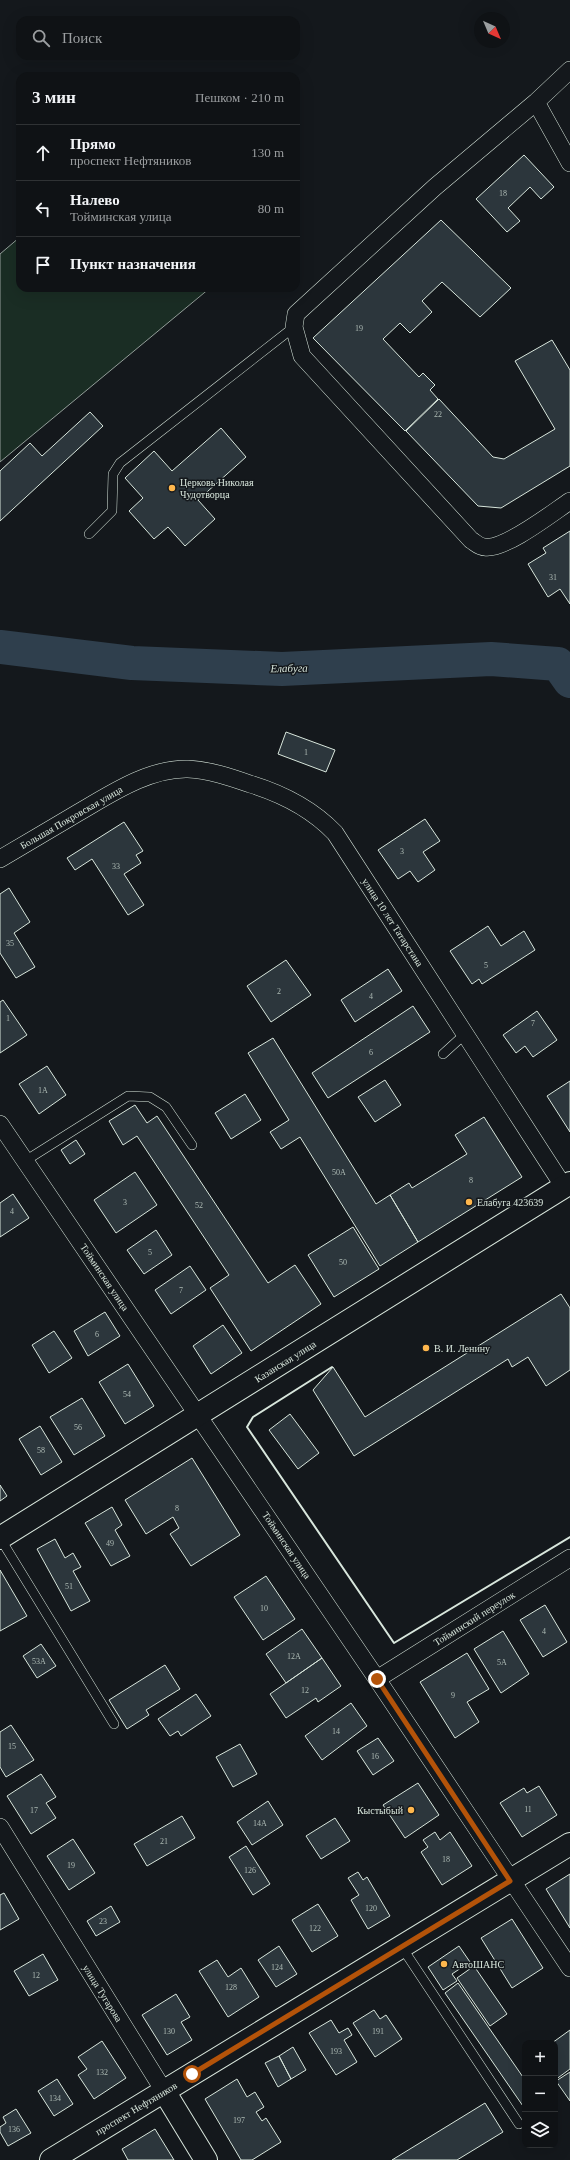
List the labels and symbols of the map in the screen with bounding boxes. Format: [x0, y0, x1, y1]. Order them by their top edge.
north arrow [474, 12, 510, 48]
house number: 18 [499, 189, 507, 198]
house number: 19 [355, 324, 363, 333]
house number: 22 [434, 410, 442, 419]
place label: Церковь Николая Чудотворца [180, 477, 254, 500]
marker: Церковь Николая Чудотворца [167, 483, 177, 493]
house number: 31 [549, 573, 557, 582]
water label: Елабуга [269, 662, 308, 674]
house number: 1 [304, 748, 308, 757]
street label: Большая Покровская улица [18, 783, 125, 851]
house number: 3 [400, 847, 404, 856]
house number: 33 [112, 862, 120, 871]
street label: улица 10 лет Татарстана [360, 876, 426, 969]
house number: 35 [6, 939, 14, 948]
house number: 5 [484, 961, 488, 970]
house number: 2 [277, 987, 281, 996]
house number: 4 [369, 992, 373, 1001]
house number: 1 [6, 1014, 10, 1023]
house number: 7 [531, 1019, 535, 1028]
house number: 6 [369, 1048, 373, 1057]
house number: 1А [38, 1086, 48, 1095]
house number: 50А [332, 1168, 346, 1177]
house number: 8 [469, 1176, 473, 1185]
marker: Елабуга 423639 [464, 1197, 474, 1207]
place label: Елабуга 423639 [477, 1197, 543, 1208]
house number: 3 [123, 1198, 127, 1207]
house number: 52 [195, 1201, 203, 1210]
house number: 4 [10, 1207, 14, 1216]
street label: Тойминская улица [78, 1242, 131, 1313]
house number: 5 [148, 1248, 152, 1257]
house number: 50 [339, 1258, 347, 1267]
house number: 7 [179, 1286, 183, 1295]
house number: 6 [95, 1330, 99, 1339]
street label: Казанская улица [253, 1338, 318, 1385]
marker: В. И. Ленину [421, 1343, 431, 1353]
place label: В. И. Ленину [434, 1343, 490, 1354]
house number: 54 [123, 1390, 131, 1399]
house number: 56 [74, 1423, 82, 1432]
house number: 58 [37, 1446, 45, 1455]
house number: 8 [175, 1504, 179, 1513]
street label: Тойминская улица [260, 1510, 313, 1581]
house number: 49 [106, 1539, 114, 1548]
house number: 51 [65, 1582, 73, 1591]
street label: Тойминский переулок [432, 1589, 517, 1648]
house number: 10 [260, 1604, 268, 1613]
house number: 4 [542, 1627, 546, 1636]
house number: 12А [287, 1652, 301, 1661]
house number: 53А [32, 1657, 46, 1666]
house number: 5А [497, 1658, 507, 1667]
route end [368, 1670, 386, 1688]
house number: 12 [301, 1686, 309, 1695]
house number: 9 [451, 1691, 455, 1700]
house number: 14 [332, 1727, 340, 1736]
house number: 15 [8, 1742, 16, 1751]
house number: 16 [371, 1752, 379, 1761]
place label: Кыстыбый [357, 1805, 404, 1816]
marker: Кыстыбый [406, 1805, 416, 1815]
house number: 11 [524, 1805, 532, 1814]
house number: 17 [30, 1806, 38, 1815]
house number: 14А [253, 1819, 267, 1828]
house number: 21 [160, 1837, 168, 1846]
house number: 18 [442, 1855, 450, 1864]
house number: 19 [67, 1861, 75, 1870]
house number: 126 [244, 1866, 256, 1875]
house number: 120 [365, 1904, 377, 1913]
house number: 23 [99, 1917, 107, 1926]
house number: 122 [309, 1924, 321, 1933]
marker: АвтоШАНС [439, 1959, 449, 1969]
place label: АвтоШАНС [452, 1959, 504, 1970]
street label: улица Тугарова [81, 1963, 125, 2024]
house number: 124 [271, 1963, 283, 1972]
house number: 12 [32, 1971, 40, 1980]
house number: 128 [225, 1983, 237, 1992]
house number: 130 [163, 2027, 175, 2036]
house number: 191 [372, 2027, 384, 2036]
house number: 193 [330, 2047, 342, 2056]
route start [183, 2065, 201, 2083]
house number: 132 [96, 2068, 108, 2077]
street label: проспект Нефтяников [93, 2080, 179, 2137]
house number: 134 [49, 2094, 61, 2103]
house number: 197 [233, 2116, 245, 2125]
house number: 136 [8, 2125, 20, 2134]

